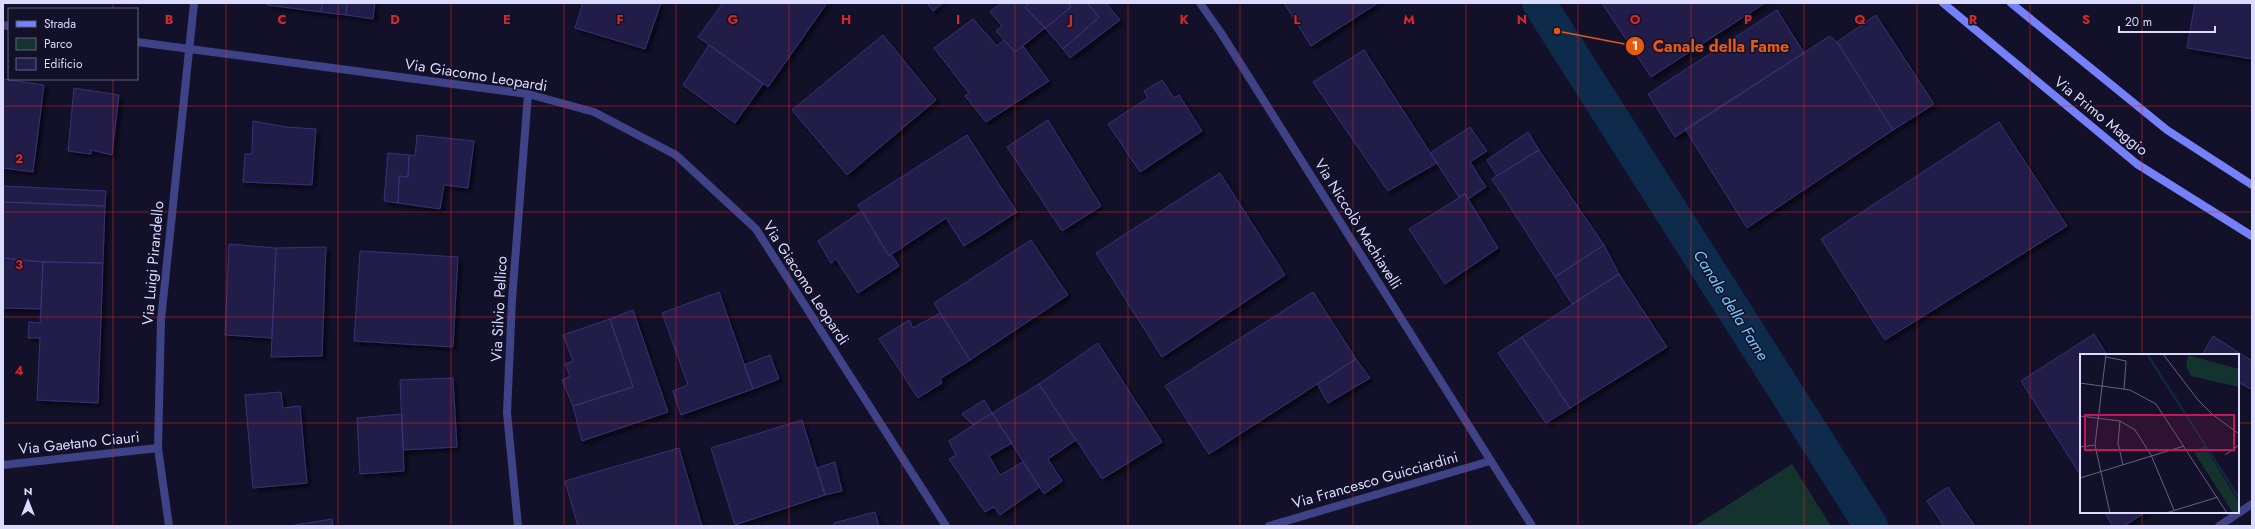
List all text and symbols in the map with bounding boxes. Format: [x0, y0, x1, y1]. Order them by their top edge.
legend [8, 8, 138, 80]
scale bar [2119, 8, 2215, 34]
text: B [165, 10, 174, 29]
text: C [277, 10, 287, 29]
text: D [390, 10, 400, 29]
text: E [503, 10, 511, 29]
text: F [616, 10, 624, 29]
text: G [728, 10, 739, 29]
text: H [841, 10, 851, 29]
text: I [956, 10, 960, 29]
text: J [1066, 10, 1073, 29]
text: K [1179, 10, 1189, 29]
text: L [1294, 10, 1301, 29]
text: M [1403, 10, 1415, 29]
text: N [1517, 10, 1527, 29]
text: O [1630, 10, 1641, 29]
text: P [1744, 10, 1752, 29]
text: Q [1854, 10, 1866, 29]
text: R [1969, 10, 1978, 29]
text: S [2082, 10, 2090, 29]
text: 20 m [2125, 13, 2152, 31]
text: Strada [44, 15, 76, 33]
callout: Canale della Fame [1625, 32, 1797, 60]
text: Parco [44, 35, 73, 53]
text: Canale della Fame [1653, 35, 1789, 58]
text: 1 [1632, 37, 1638, 55]
street label: Via Giacomo Leopardi [403, 53, 549, 97]
text: Edificio [44, 55, 83, 73]
street label: Via Primo Maggio [2049, 71, 2153, 161]
text: 2 [15, 149, 23, 168]
street label: Via Niccolò Machiavelli [1309, 155, 1407, 293]
street label: Via Luigi Pirandello [137, 200, 169, 326]
street label: Via Giacomo Leopardi [758, 217, 854, 349]
water label: Canale della Fame [1688, 245, 1774, 365]
text: 3 [15, 255, 23, 274]
street label: Via Silvio Pellico [485, 256, 513, 362]
inset map [2080, 354, 2239, 513]
text: 4 [14, 361, 24, 380]
street label: Via Gaetano Ciauri [17, 426, 141, 460]
street label: Via Francesco Guicciardini [1289, 446, 1461, 514]
north arrow [8, 481, 48, 521]
text: N [24, 483, 32, 499]

